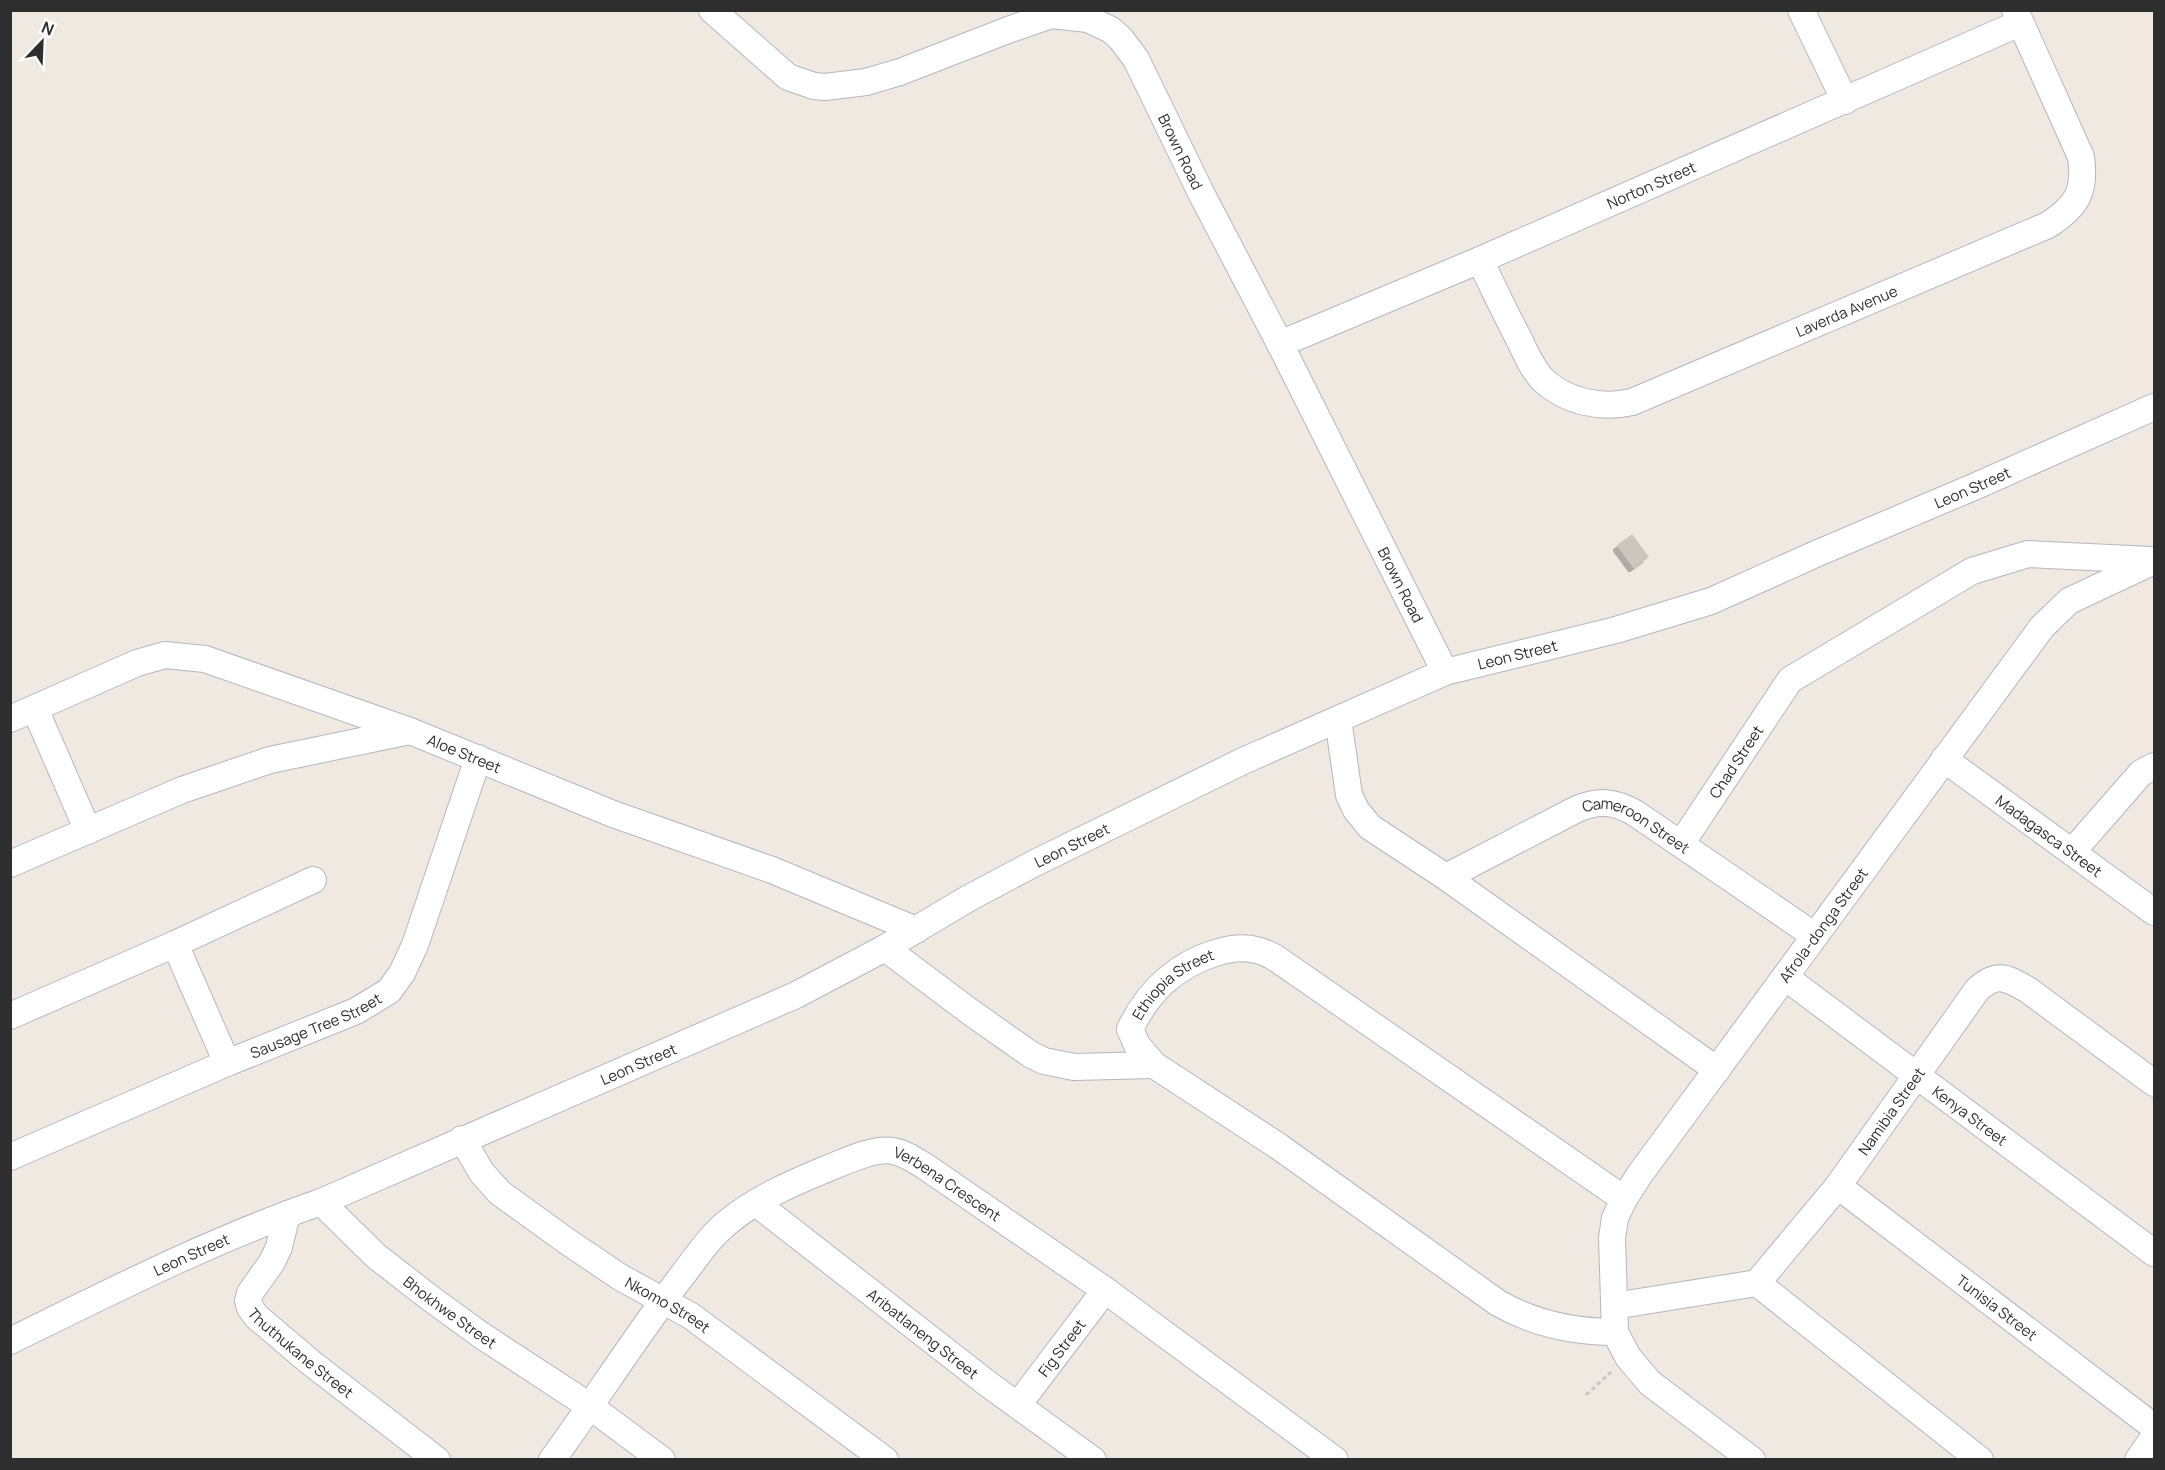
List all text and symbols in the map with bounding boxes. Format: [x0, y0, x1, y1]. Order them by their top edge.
north arrow [12, 12, 72, 72]
text: N [38, 16, 57, 41]
street label: Brown Road [1154, 110, 1208, 193]
street label: Norton Street [1603, 156, 1699, 214]
street label: Laverda Avenue [1792, 280, 1901, 342]
street label: Leon Street [1931, 461, 2014, 513]
street label: Brown Road [1373, 543, 1429, 626]
street label: Leon Street [1475, 634, 1559, 674]
street label: Chad Street [1704, 721, 1768, 802]
street label: Aloe Street [424, 729, 504, 778]
street label: Madagasca Street [1992, 790, 2107, 881]
street label: Cameroon Street [1579, 792, 1694, 858]
street label: Leon Street [1031, 818, 1113, 872]
street label: Afrola-donga Street [1774, 863, 1872, 987]
street label: Ethiopia Street [1127, 944, 1217, 1024]
street label: Sausage Tree Street [247, 987, 386, 1063]
street label: Leon Street [597, 1038, 680, 1090]
street label: Namibia Street [1853, 1063, 1929, 1159]
street label: Kenya Street [1928, 1080, 2012, 1150]
street label: Verbena Crescent [891, 1141, 1005, 1226]
street label: Leon Street [150, 1228, 233, 1281]
street label: Tunisia Street [1952, 1270, 2042, 1345]
street label: Bhokhwe Street [399, 1271, 501, 1353]
street label: Nkomo Street [622, 1271, 715, 1337]
street label: Aribatlaneng Street [863, 1283, 983, 1383]
street label: Thuthukane Street [243, 1303, 358, 1402]
street label: Fig Street [1033, 1314, 1090, 1381]

